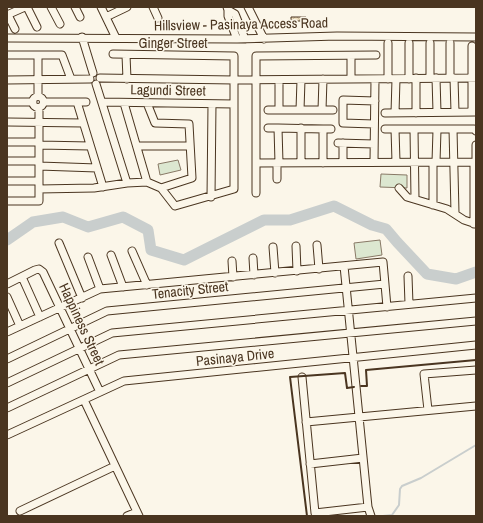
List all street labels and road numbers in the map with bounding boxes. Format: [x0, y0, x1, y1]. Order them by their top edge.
street label: Hillsview - Pasinaya Access Road [154, 13, 328, 35]
street label: Ginger Street [139, 34, 207, 52]
street label: Lagundi Street [130, 80, 206, 100]
street label: Tenacity Street [151, 277, 229, 303]
street label: Happiness Street [55, 280, 109, 368]
street label: Pasinaya Drive [195, 344, 275, 370]

